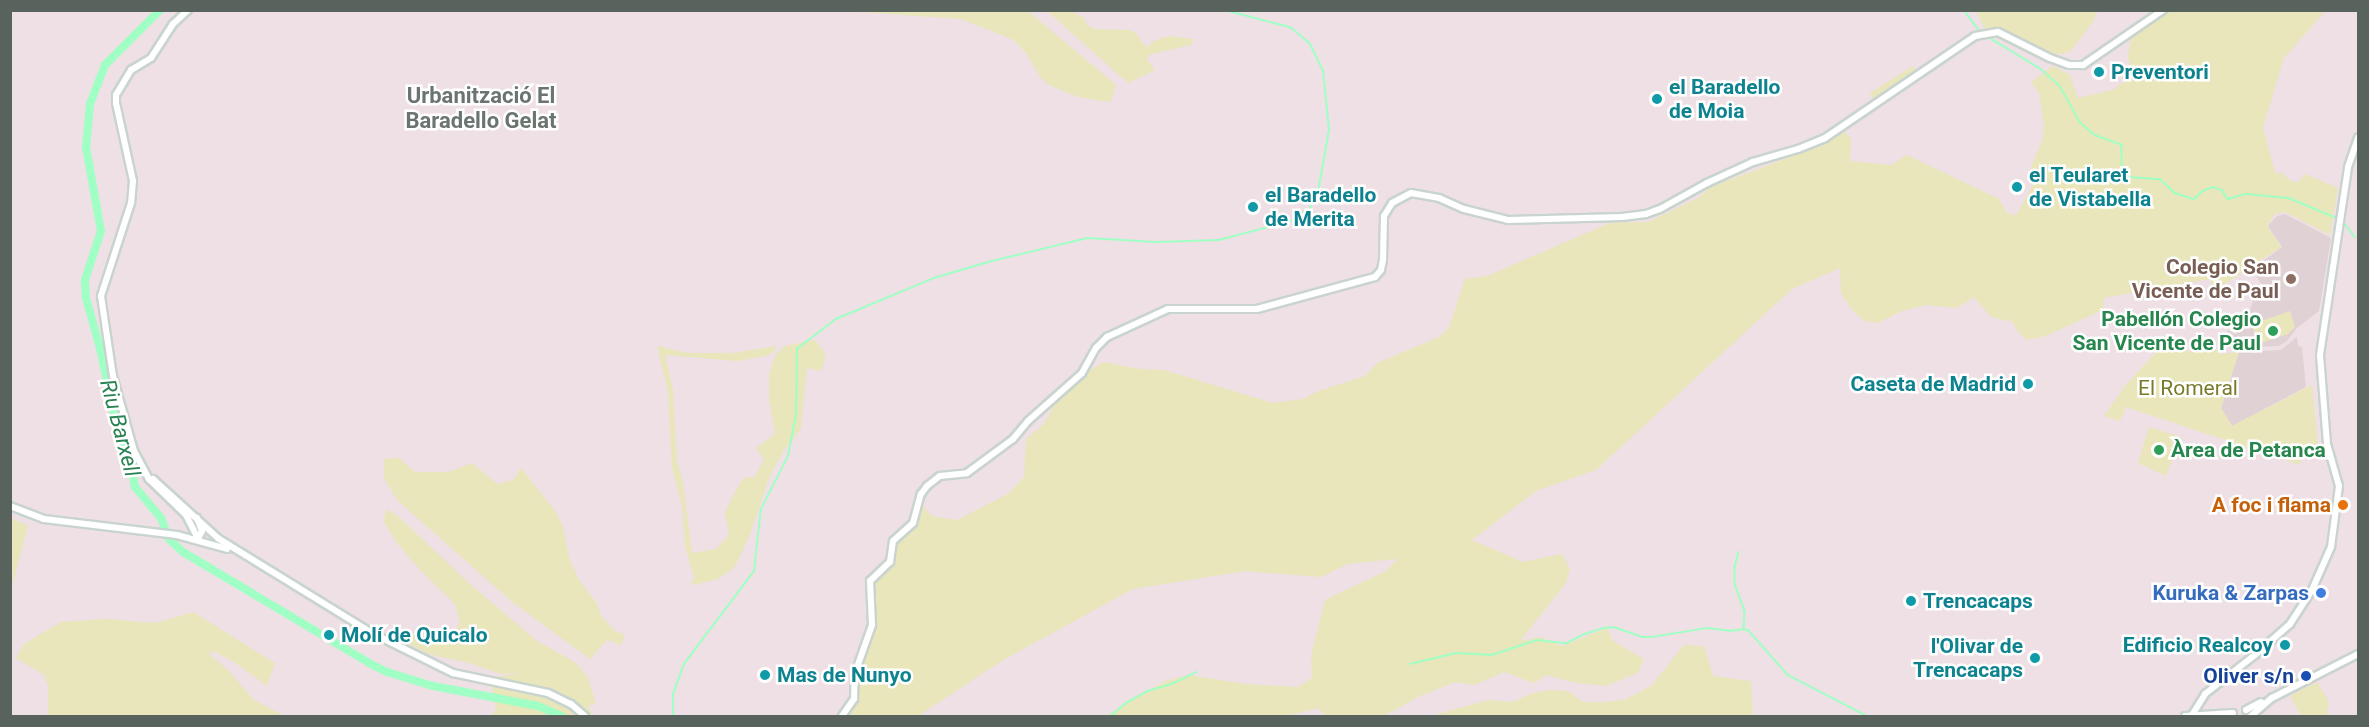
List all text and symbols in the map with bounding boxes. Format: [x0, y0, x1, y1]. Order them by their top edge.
place label: Preventori [2111, 59, 2209, 85]
marker: Preventori [2092, 65, 2106, 79]
place label: el Baradello de Moia [1669, 74, 1780, 124]
district label: Urbanització El Baradello Gelat [405, 82, 557, 134]
marker: el Baradello de Moia [1650, 92, 1664, 106]
place label: el Teularet de Vistabella [2029, 162, 2151, 212]
marker: el Teularet de Vistabella [2010, 180, 2024, 194]
place label: el Baradello de Merita [1265, 182, 1376, 232]
marker: el Baradello de Merita [1246, 200, 1260, 214]
place label: Colegio San Vicente de Paul [2132, 254, 2279, 304]
marker: Colegio San Vicente de Paul [2284, 272, 2298, 286]
place label: Pabellón Colegio San Vicente de Paul [2072, 306, 2261, 356]
marker: Pabellón Colegio San Vicente de Paul [2266, 324, 2280, 338]
place label: Caseta de Madrid [1850, 371, 2016, 397]
park label: El Romeral [2138, 375, 2238, 401]
water label: Riu Barxell [94, 376, 146, 480]
marker: Caseta de Madrid [2021, 377, 2035, 391]
place label: Àrea de Petanca [2171, 437, 2326, 463]
marker: Àrea de Petanca [2152, 443, 2166, 457]
place label: A foc i flama [2212, 492, 2331, 518]
marker: A foc i flama [2336, 498, 2350, 512]
place label: Kuruka & Zarpas [2152, 580, 2309, 606]
marker: Kuruka & Zarpas [2314, 586, 2328, 600]
place label: Trencacaps [1923, 588, 2033, 614]
marker: Trencacaps [1904, 594, 1918, 608]
place label: Molí de Quicalo [341, 622, 488, 648]
marker: Molí de Quicalo [322, 628, 336, 642]
place label: Edificio Realcoy [2123, 632, 2273, 658]
place label: l'Olivar de Trencacaps [1913, 633, 2023, 683]
marker: Edificio Realcoy [2278, 638, 2292, 652]
marker: l'Olivar de Trencacaps [2028, 651, 2042, 665]
place label: Mas de Nunyo [777, 662, 912, 688]
place label: Oliver s/n [2203, 663, 2294, 689]
marker: Mas de Nunyo [758, 668, 772, 682]
marker: Oliver s/n [2299, 669, 2313, 683]

